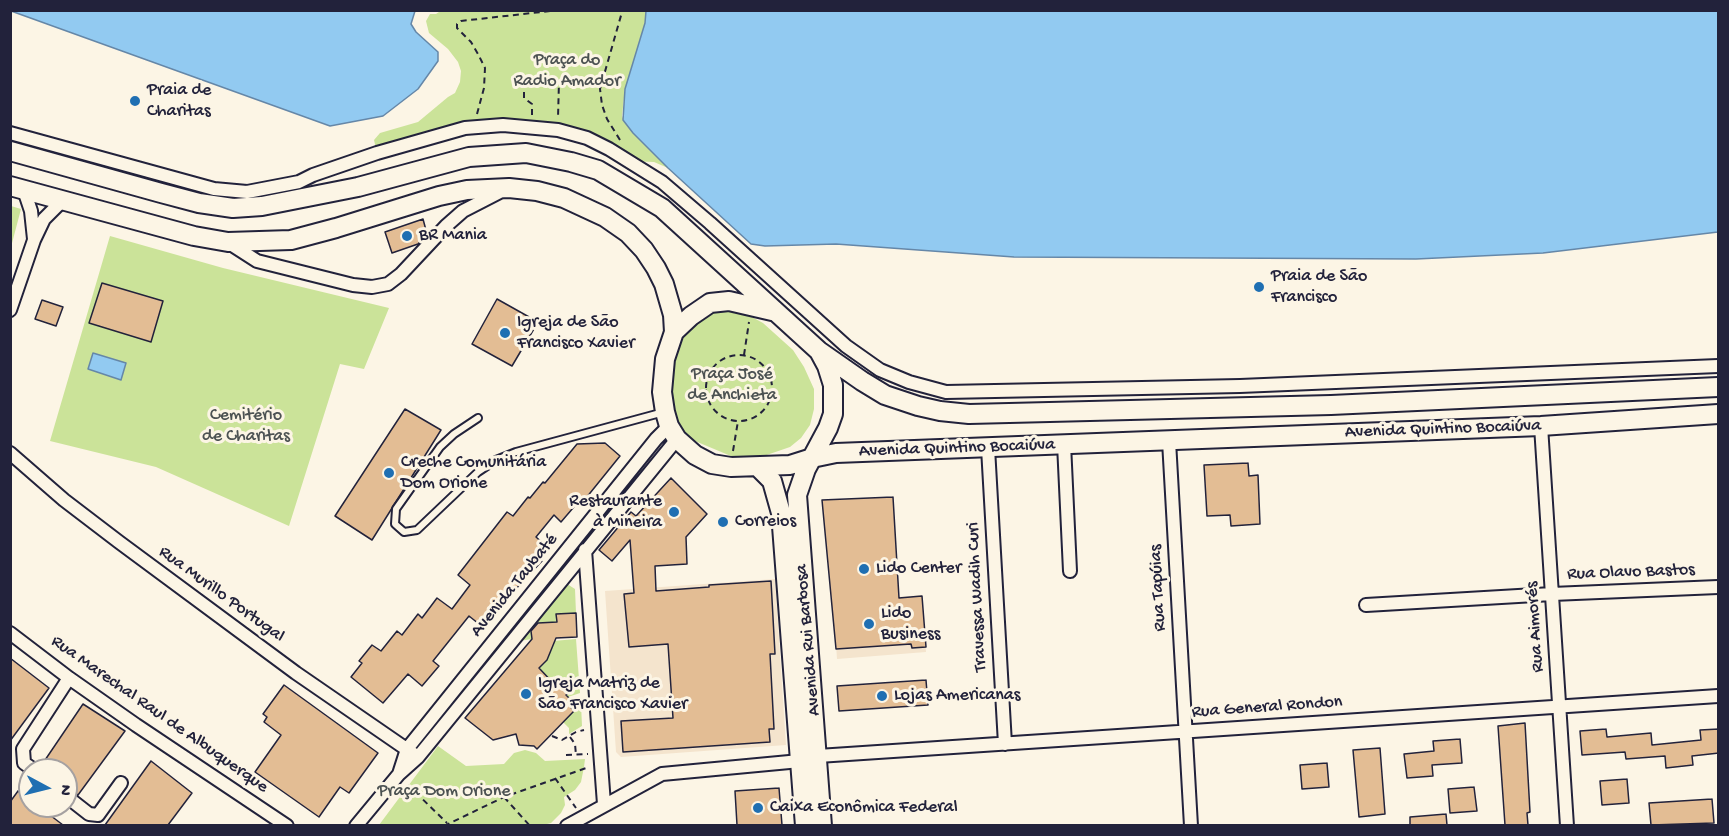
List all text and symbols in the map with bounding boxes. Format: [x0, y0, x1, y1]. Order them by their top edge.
park label: Praça do Radio Amador [513, 50, 621, 92]
place label: Praia de Charitas [147, 80, 211, 122]
marker: Praia de Charitas [128, 94, 142, 108]
place label: BR Mania [419, 225, 487, 247]
marker: BR Mania [400, 229, 414, 243]
place label: Praia de São Francisco [1271, 266, 1367, 308]
marker: Praia de São Francisco [1252, 280, 1266, 294]
place label: Igreja de São Francisco Xavier [517, 312, 635, 354]
marker: Igreja de São Francisco Xavier [498, 326, 512, 340]
park label: Praça José de Anchieta [687, 364, 777, 406]
park label: Cemitério de Charitas [202, 405, 290, 448]
street label: Avenida Quintino Bocaiúva [1344, 416, 1542, 444]
street label: Avenida Quintino Bocaiúva [858, 435, 1056, 463]
place label: Creche Comunitária Dom Orione [401, 452, 546, 494]
marker: Creche Comunitária Dom Orione [382, 466, 396, 480]
place label: Restaurante à Mineira [569, 491, 662, 534]
marker: Restaurante à Mineira [667, 505, 681, 519]
place label: Correios [735, 511, 796, 533]
marker: Correios [716, 515, 730, 529]
street label: Travessa Wadih Curi [963, 521, 993, 673]
street label: Avenida Taubaté [467, 530, 563, 642]
street label: Rua Murillo Portugal [154, 542, 288, 648]
street label: Rua Tapúias [1146, 544, 1172, 632]
place label: Lido Center [876, 558, 961, 580]
street label: Rua Olavo Bastos [1567, 560, 1695, 586]
marker: Lido Center [857, 562, 871, 576]
street label: Avenida Rui Barbosa [792, 563, 826, 717]
street label: Rua Aimorés [1522, 581, 1550, 673]
place label: Lido Business [881, 603, 940, 646]
marker: Lido Business [862, 617, 876, 631]
street label: Rua Marechal Raul de Albuquerque [46, 631, 272, 799]
place label: Igreja Matriz de São Francisco Xavier [538, 673, 687, 716]
place label: Lojas Americanas [894, 685, 1020, 707]
marker: Igreja Matriz de São Francisco Xavier [519, 687, 533, 701]
marker: Lojas Americanas [875, 689, 889, 703]
street label: Rua General Rondon [1191, 692, 1343, 724]
north arrow [18, 758, 78, 818]
park label: Praça Dom Orione [377, 781, 511, 803]
text: N [54, 784, 74, 796]
place label: Caixa Econômica Federal [770, 797, 958, 819]
marker: Caixa Econômica Federal [751, 801, 765, 815]

